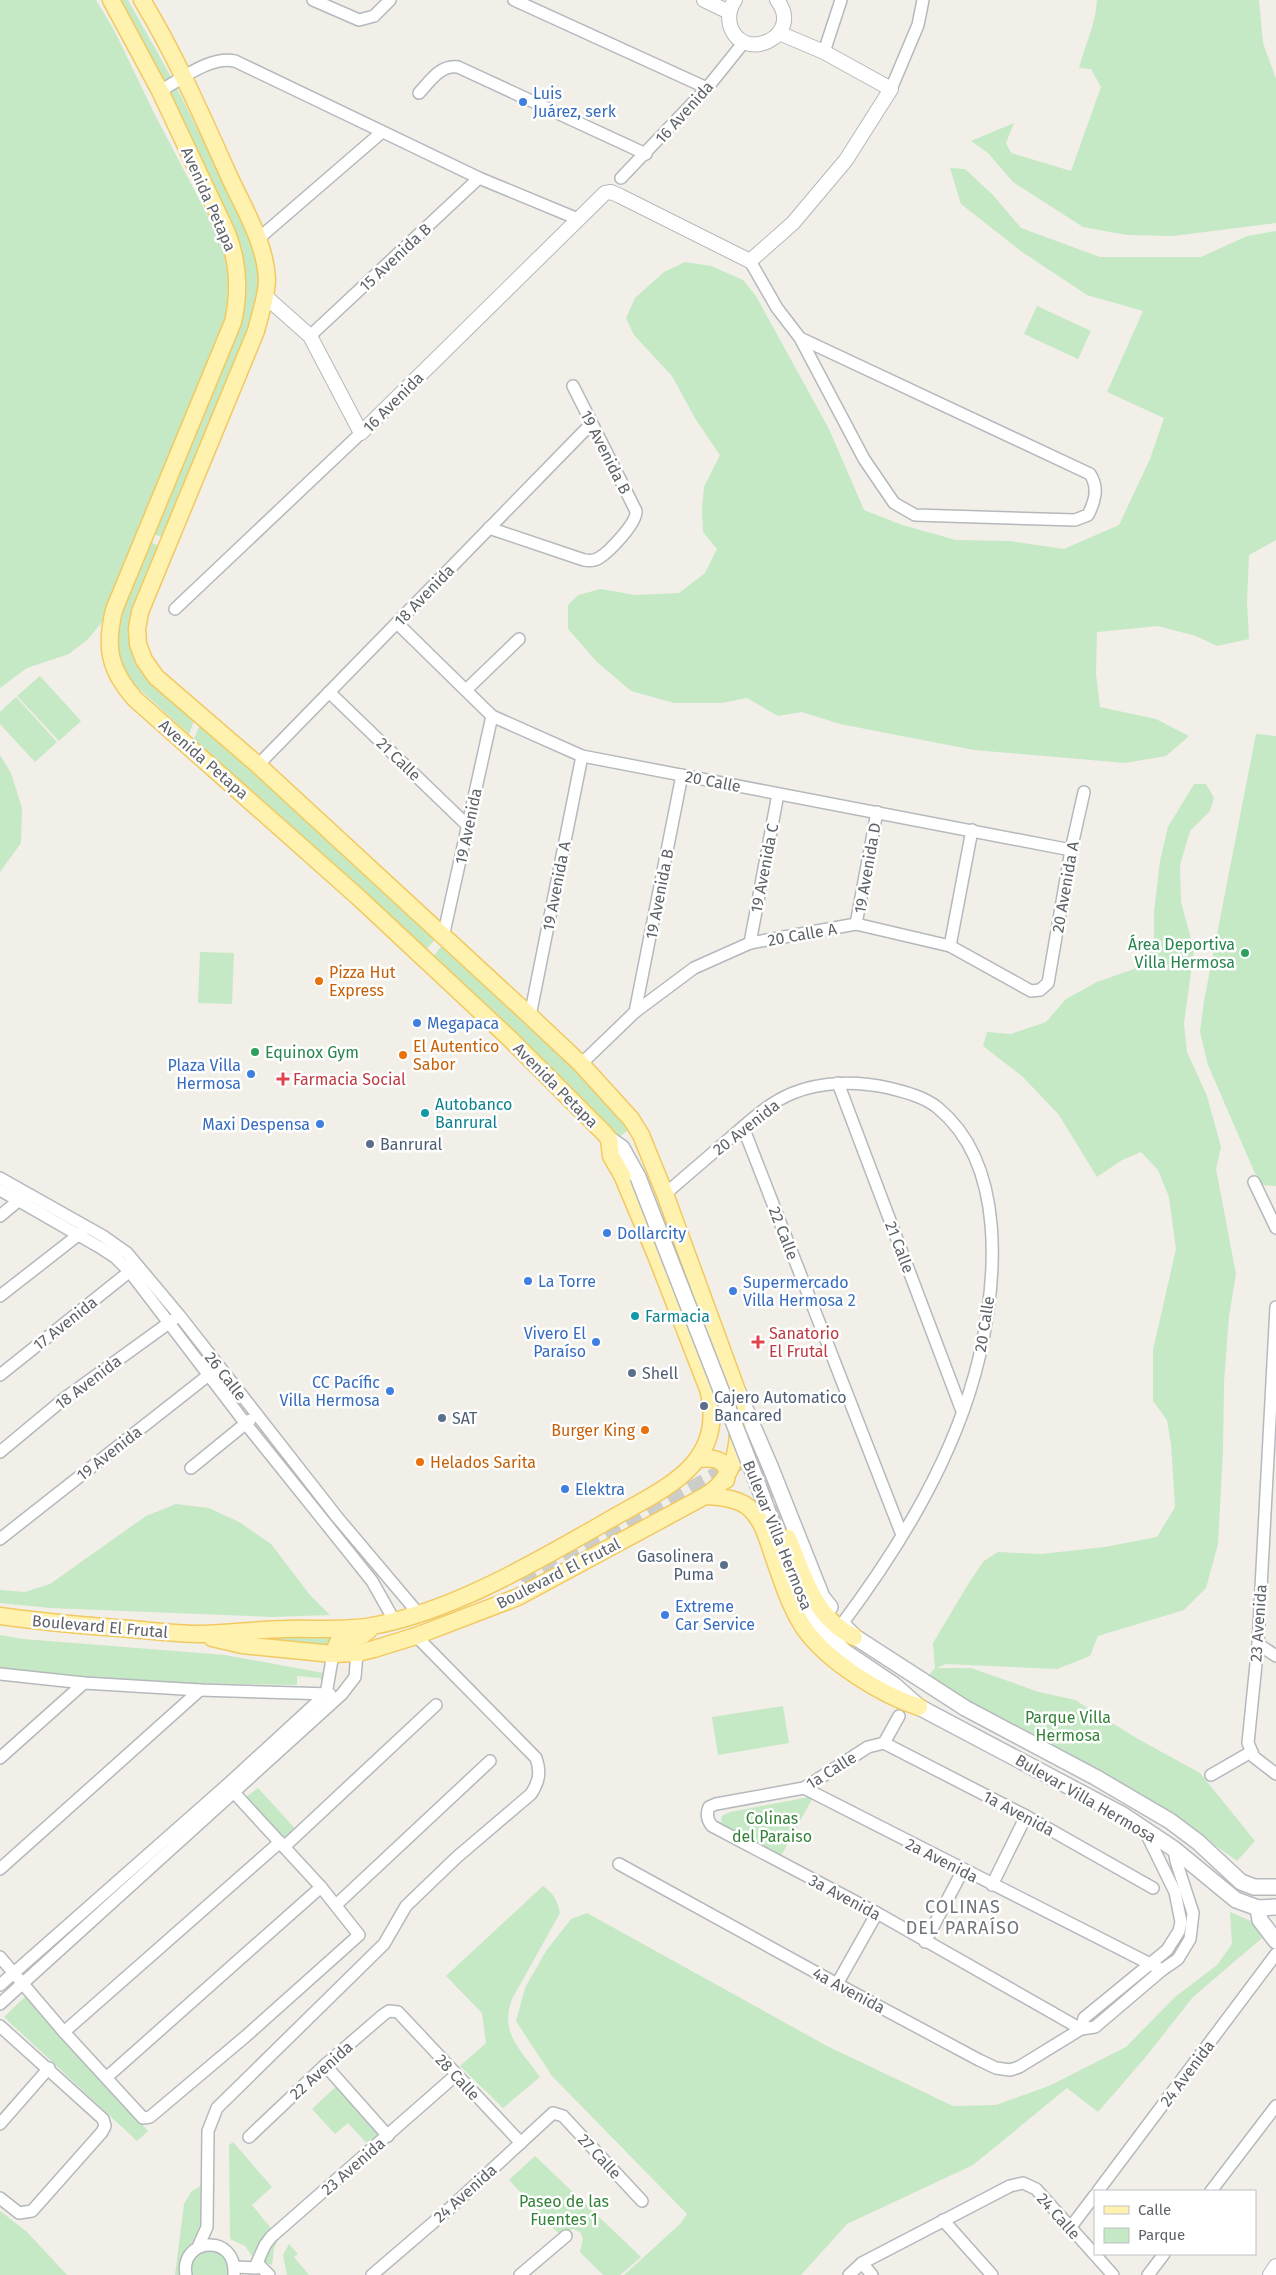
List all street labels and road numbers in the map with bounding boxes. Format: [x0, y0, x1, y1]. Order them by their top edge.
street label: 16 Avenida [651, 77, 717, 148]
street label: Avenida Petapa [177, 144, 240, 254]
street label: 15 Avenida B [356, 219, 435, 295]
street label: 16 Avenida [359, 368, 427, 436]
street label: 19 Avenida B [576, 407, 635, 497]
street label: 18 Avenida [390, 561, 458, 630]
street label: Avenida Petapa [155, 715, 252, 803]
street label: 21 Calle [373, 734, 425, 785]
street label: 20 Calle [683, 767, 742, 796]
street label: 19 Avenida [451, 786, 486, 866]
street label: 19 Avenida D [850, 821, 885, 915]
street label: 19 Avenida C [747, 822, 782, 914]
street label: 19 Avenida A [538, 839, 575, 932]
street label: 20 Avenida A [1048, 839, 1083, 934]
street label: 19 Avenida B [641, 847, 678, 941]
street label: 20 Calle A [766, 919, 839, 950]
street label: Avenida Petapa [509, 1039, 602, 1132]
street label: 20 Avenida [709, 1096, 783, 1159]
street label: 22 Calle [765, 1204, 802, 1262]
street label: 21 Calle [881, 1219, 918, 1276]
street label: 17 Avenida [29, 1292, 101, 1354]
street label: 20 Calle [971, 1295, 998, 1353]
street label: 26 Calle [201, 1348, 250, 1404]
street label: 18 Avenida [51, 1351, 125, 1413]
street label: 19 Avenida [73, 1422, 146, 1485]
street label: Bulevar Villa Hermosa [739, 1458, 816, 1613]
street label: Boulevard El Frutal [493, 1534, 624, 1613]
street label: 23 Avenida [1246, 1584, 1271, 1663]
street label: Boulevard El Frutal [31, 1611, 169, 1642]
street label: 1a Calle [803, 1748, 860, 1793]
street label: Bulevar Villa Hermosa [1012, 1750, 1160, 1847]
street label: 1a Avenida [980, 1787, 1058, 1840]
street label: 2a Avenida [902, 1834, 981, 1887]
street label: 3a Avenida [806, 1871, 884, 1924]
street label: 4a Avenida [809, 1963, 888, 2017]
street label: 24 Avenida [1156, 2036, 1218, 2110]
street label: 22 Avenida [286, 2037, 357, 2104]
street label: 28 Calle [431, 2050, 484, 2104]
street label: 27 Calle [574, 2130, 625, 2183]
street label: 23 Avenida [318, 2134, 389, 2199]
street label: 24 Avenida [430, 2160, 501, 2227]
street label: 24 Calle [1033, 2189, 1084, 2243]

